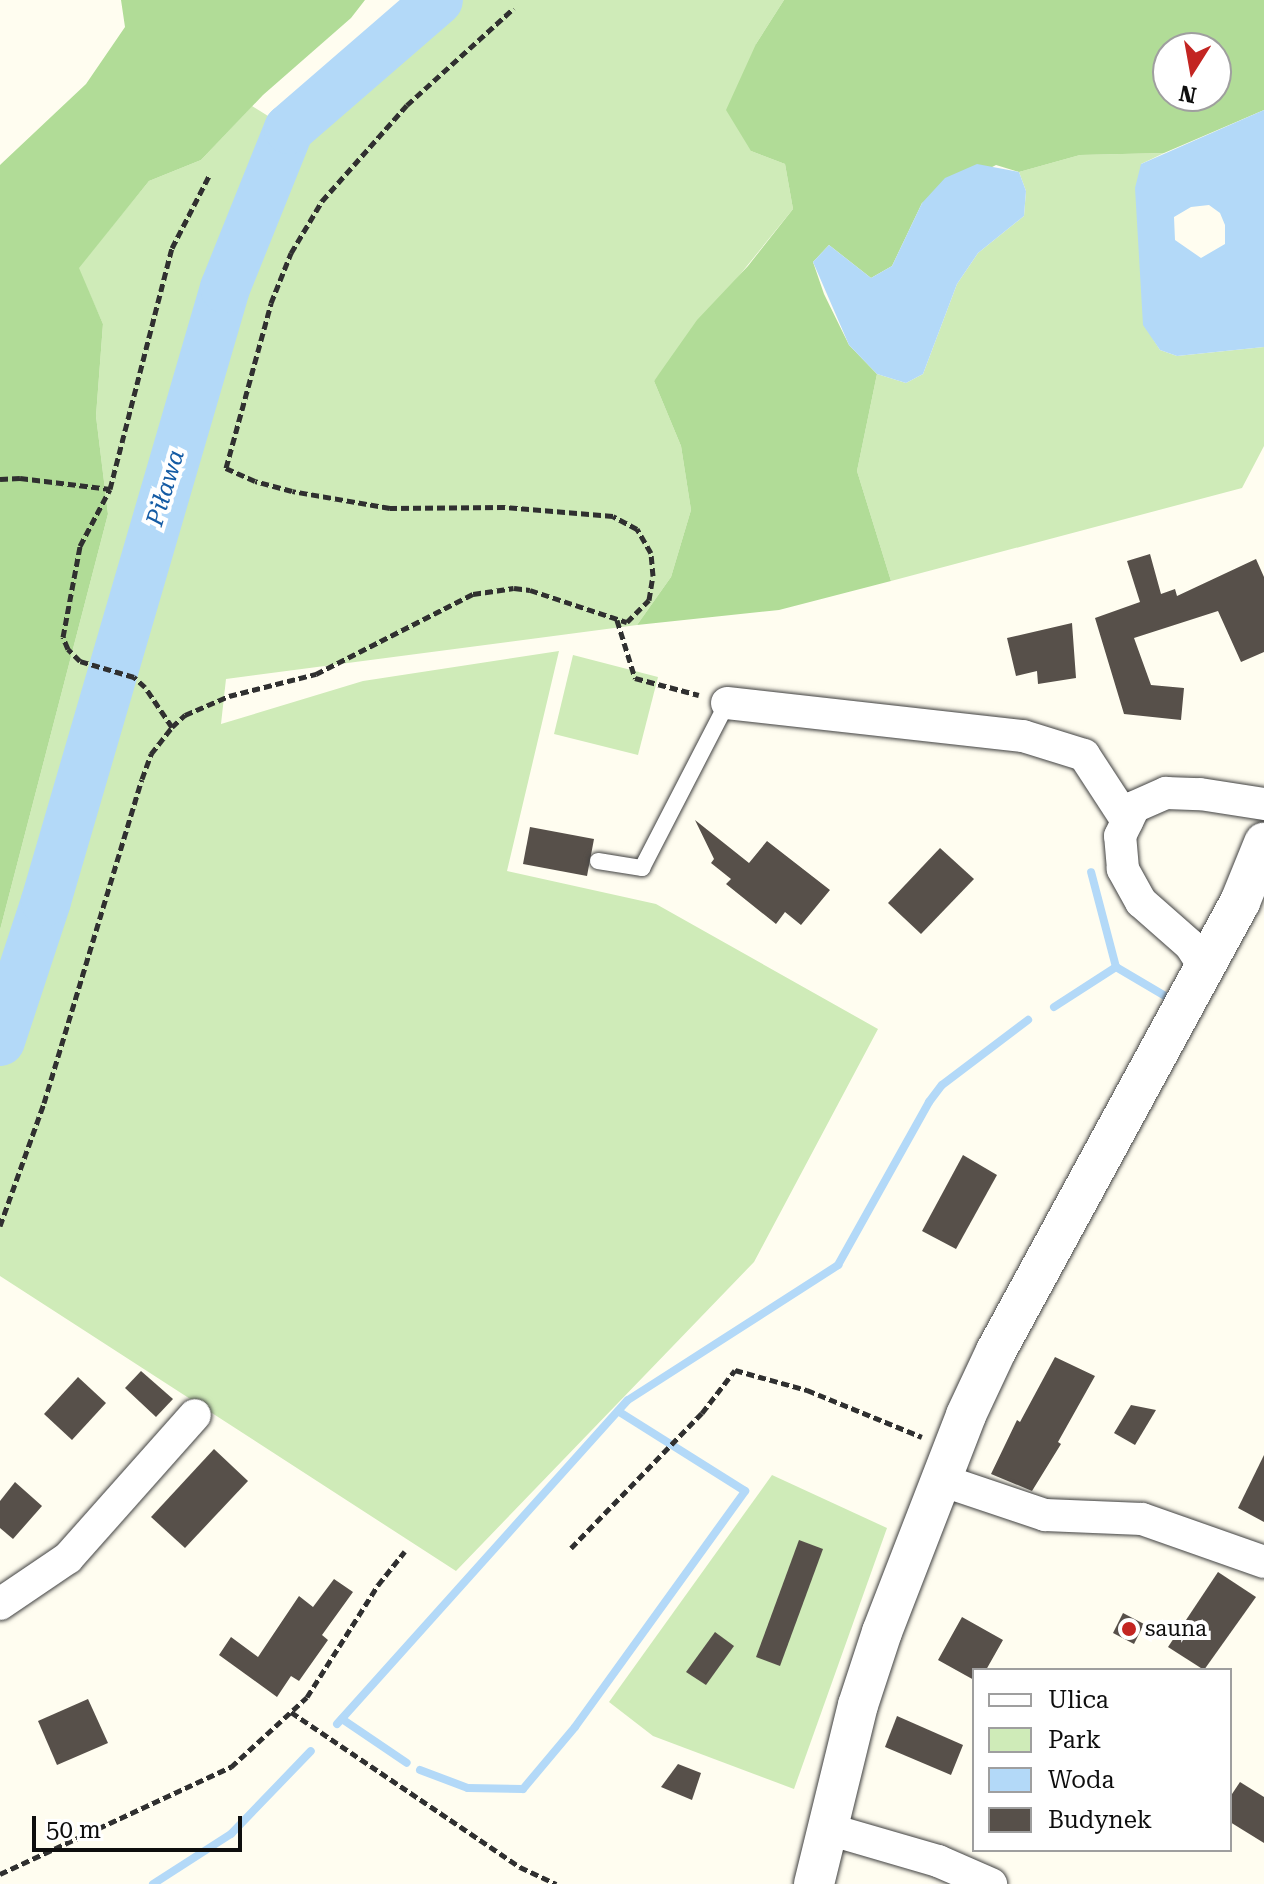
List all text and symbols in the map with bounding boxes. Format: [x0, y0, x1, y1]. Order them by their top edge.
north arrow [1152, 32, 1232, 112]
text: N [1177, 80, 1198, 108]
water label: Piława [141, 446, 191, 530]
place label: sauna [1145, 1616, 1207, 1642]
marker: sauna [1120, 1620, 1138, 1638]
legend [972, 1668, 1232, 1852]
text: Ulica [1048, 1686, 1109, 1714]
text: Park [1048, 1726, 1101, 1754]
text: Woda [1048, 1766, 1114, 1794]
scale bar [36, 1800, 246, 1850]
text: Budynek [1048, 1806, 1152, 1834]
text: 50 m [46, 1816, 101, 1844]

